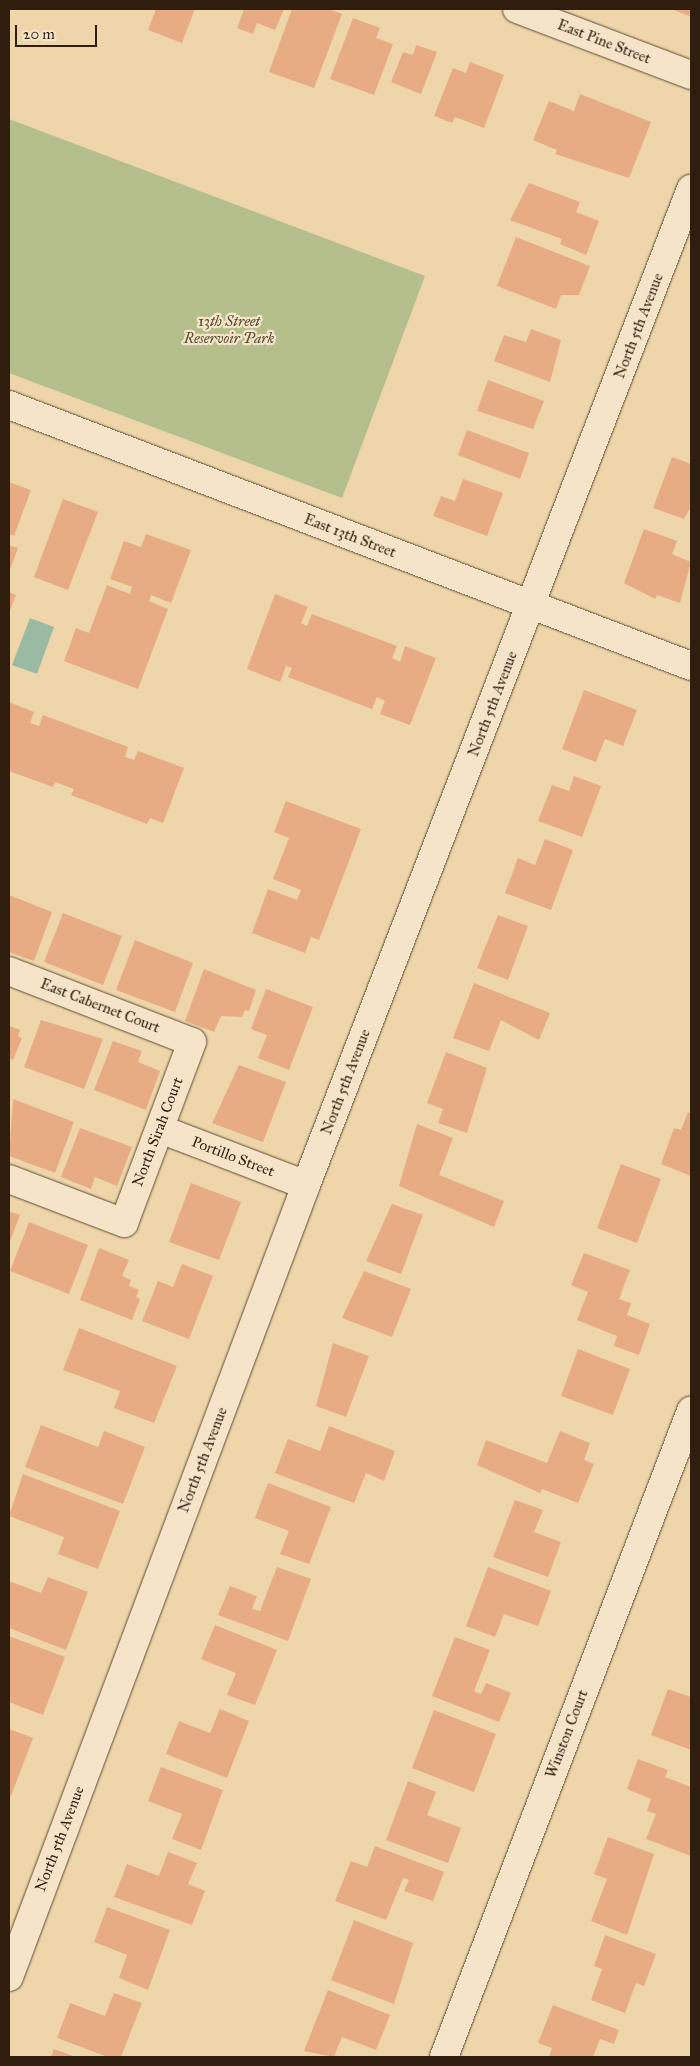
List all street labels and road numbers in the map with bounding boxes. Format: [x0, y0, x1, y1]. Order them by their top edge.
street label: East Pine Street [555, 16, 653, 68]
street label: North 5th Avenue [611, 271, 667, 381]
street label: East 13th Street [301, 510, 399, 562]
street label: North 5th Avenue [465, 649, 521, 759]
street label: East Cabernet Court [38, 975, 162, 1037]
street label: North 5th Avenue [318, 1027, 374, 1137]
street label: North Sirah Court [129, 1075, 187, 1189]
street label: Portillo Street [189, 1133, 277, 1181]
street label: North 5th Avenue [175, 1405, 231, 1515]
street label: Winston Court [542, 1687, 592, 1781]
street label: North 5th Avenue [32, 1784, 88, 1894]

